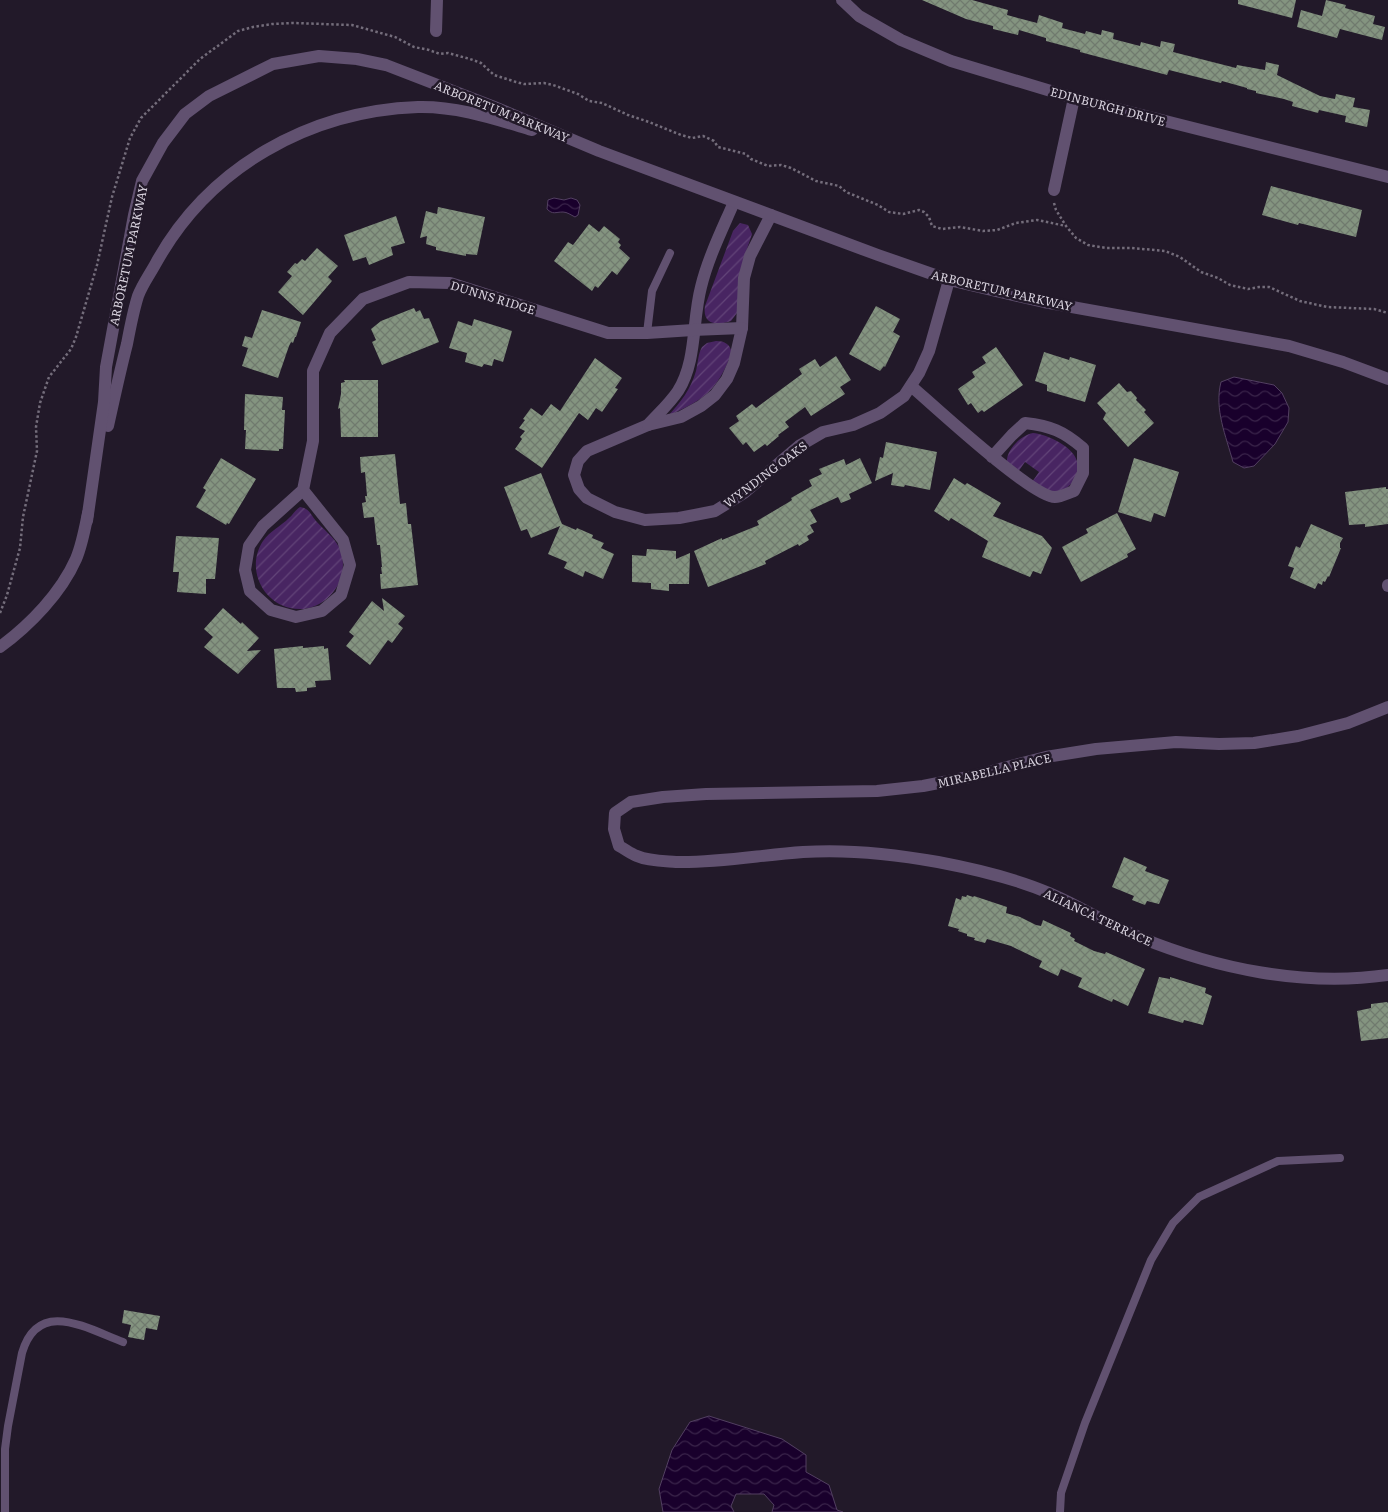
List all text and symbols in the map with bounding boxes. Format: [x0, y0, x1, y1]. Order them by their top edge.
street label: ARBORETUM PARKWAY [432, 76, 573, 147]
street label: EDINBURGH DRIVE [1049, 82, 1168, 130]
street label: ARBORETUM PARKWAY [104, 182, 152, 327]
street label: ARBORETUM PARKWAY [930, 265, 1075, 315]
street label: DUNNS RIDGE [448, 276, 538, 319]
street label: WYNDING OAKS [719, 437, 811, 511]
street label: MIRABELLA PLACE [935, 748, 1053, 792]
street label: ALIANCA TERRACE [1041, 884, 1156, 950]

